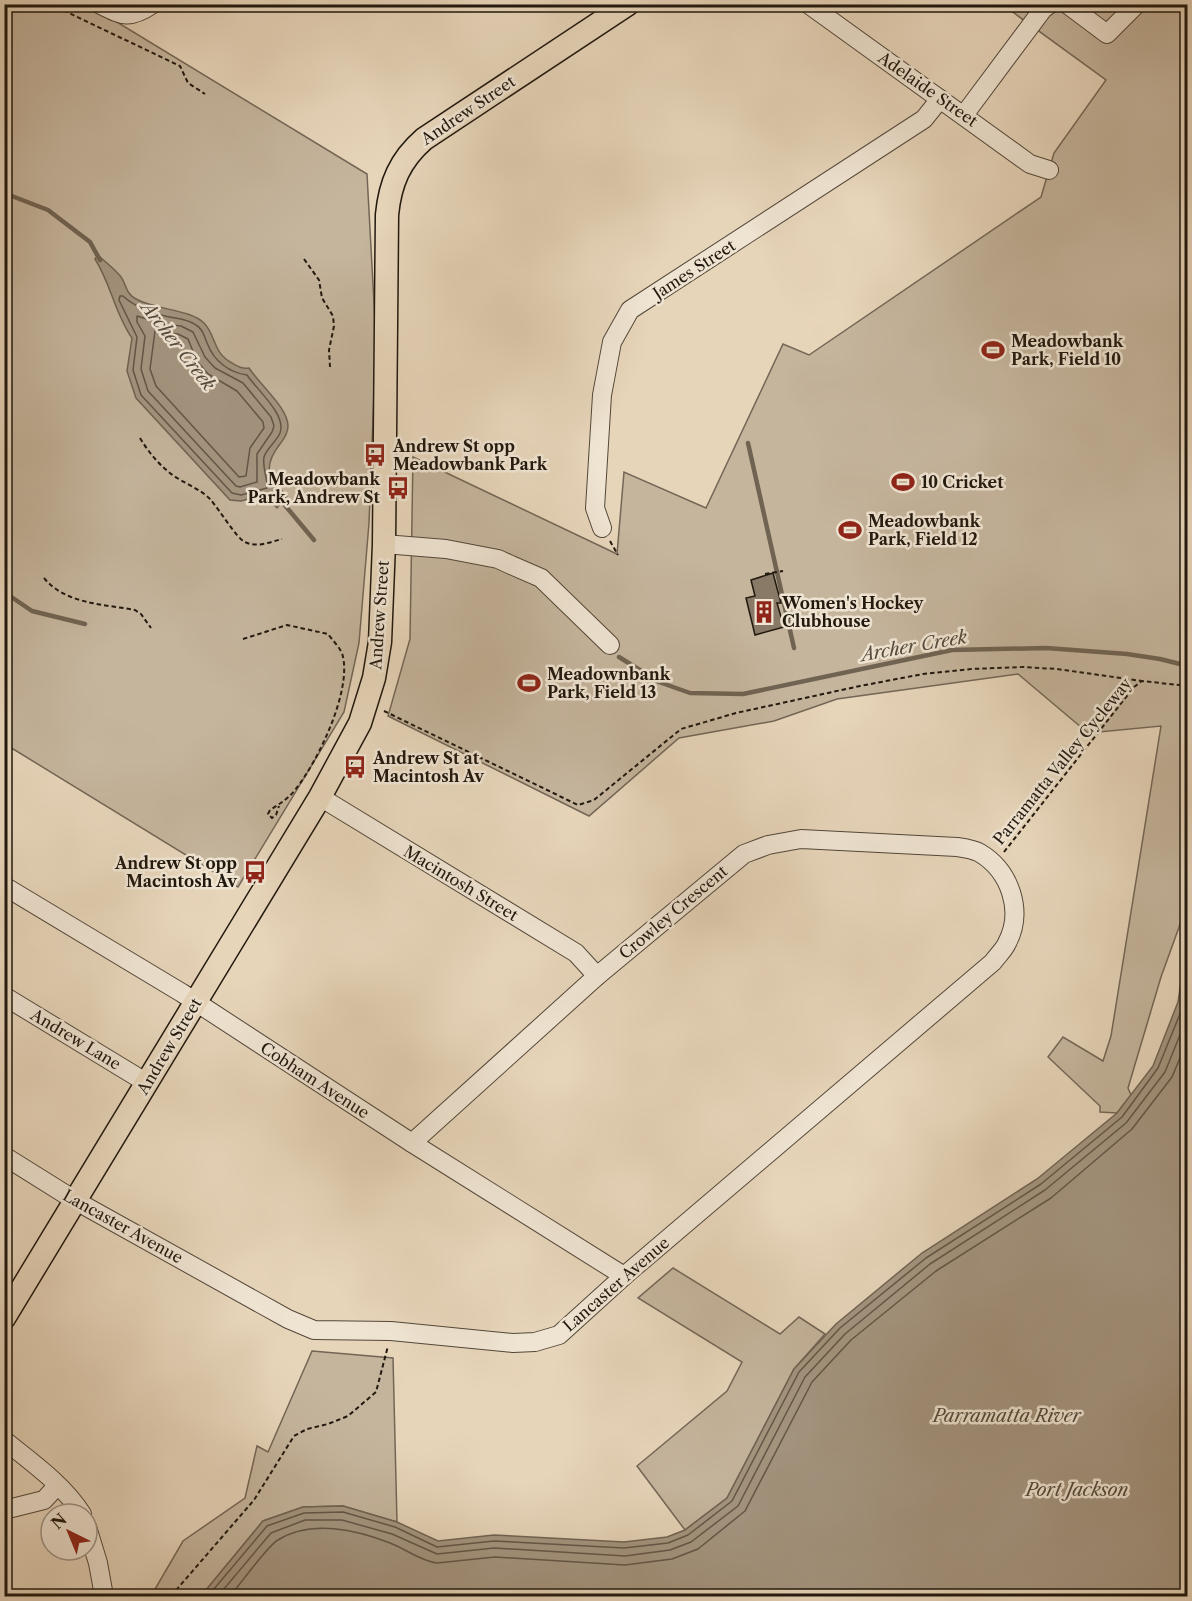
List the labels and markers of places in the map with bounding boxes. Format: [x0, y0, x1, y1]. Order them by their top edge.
place label: Meadowbank Park, Field 10 [1011, 331, 1124, 369]
sports icon: Meadowbank Park, Field 10 [980, 337, 1006, 363]
place label: Andrew St opp Meadowbank Park [392, 436, 548, 474]
bus stop icon: Andrew St opp Meadowbank Park [362, 442, 388, 468]
place label: Meadowbank Park, Andrew St [248, 469, 381, 507]
sports icon: 10 Cricket [890, 469, 916, 495]
place label: 10 Cricket [921, 472, 1004, 492]
bus stop icon: Meadowbank Park, Andrew St [385, 475, 411, 501]
place label: Meadowbank Park, Field 12 [868, 511, 981, 549]
sports icon: Meadowbank Park, Field 12 [837, 517, 863, 543]
place label: Women's Hockey Clubhouse [781, 593, 925, 631]
building icon: Women's Hockey Clubhouse [751, 599, 777, 625]
place label: Meadownbank Park, Field 13 [547, 664, 671, 702]
sports icon: Meadownbank Park, Field 13 [516, 670, 542, 696]
place label: Andrew St at Macintosh Av [372, 748, 485, 786]
bus stop icon: Andrew St at Macintosh Av [342, 754, 368, 780]
place label: Andrew St opp Macintosh Av [114, 853, 238, 891]
bus stop icon: Andrew St opp Macintosh Av [242, 859, 268, 885]

